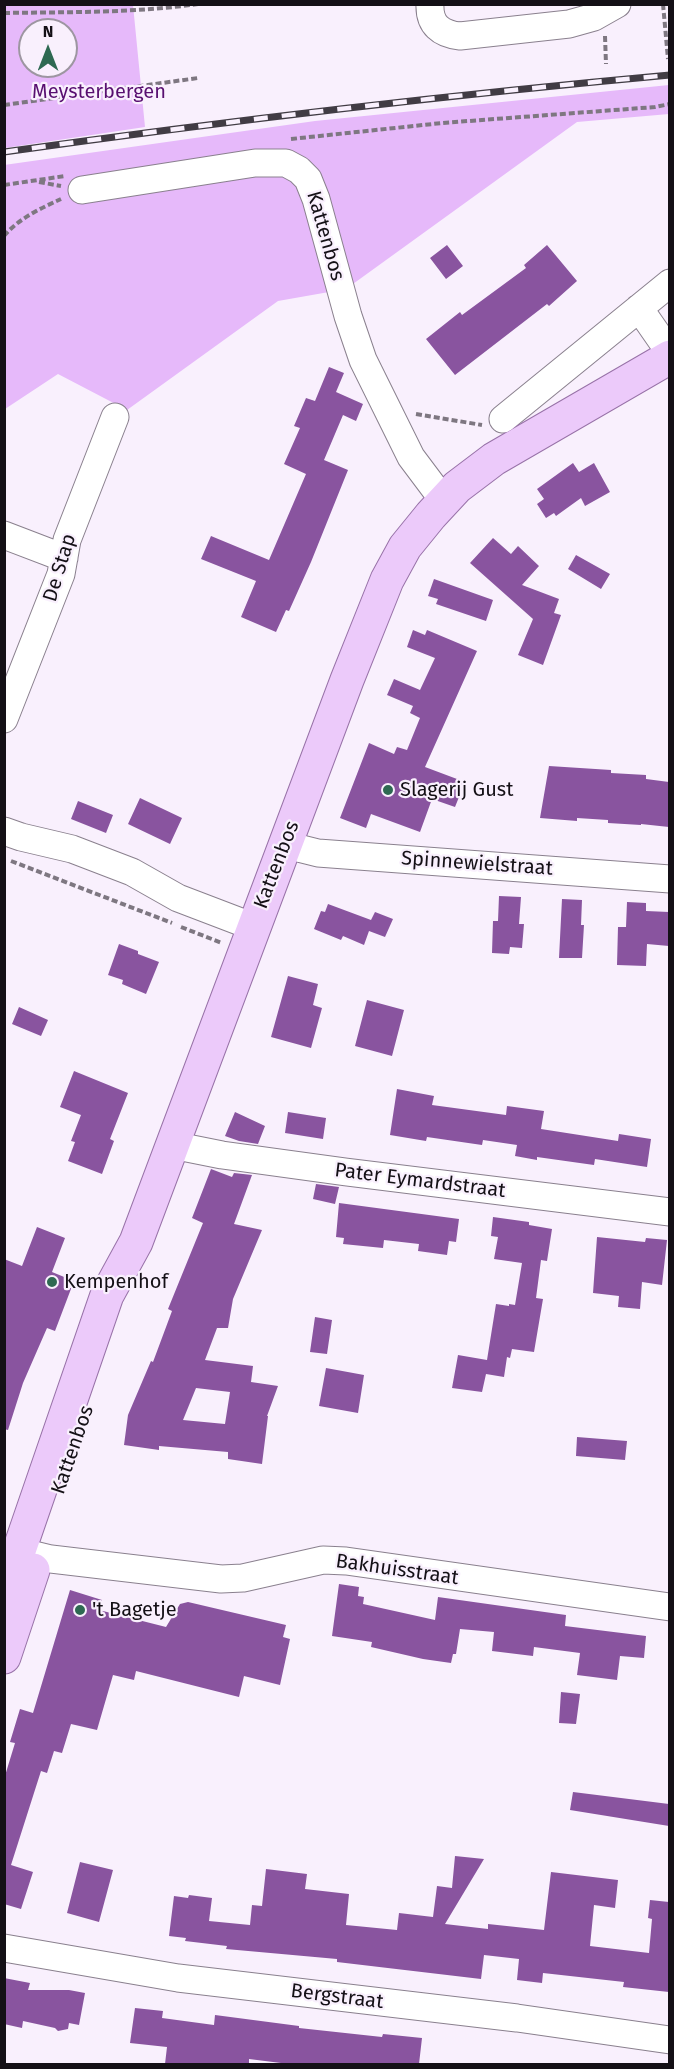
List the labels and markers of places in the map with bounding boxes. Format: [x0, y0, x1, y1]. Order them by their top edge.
place label: Slagerij Gust [400, 778, 513, 802]
marker: Slagerij Gust [381, 783, 395, 797]
place label: Kempenhof [64, 1270, 168, 1294]
marker: Kempenhof [45, 1275, 59, 1289]
place label: 't Bagetje [92, 1598, 177, 1622]
marker: 't Bagetje [73, 1603, 87, 1617]

